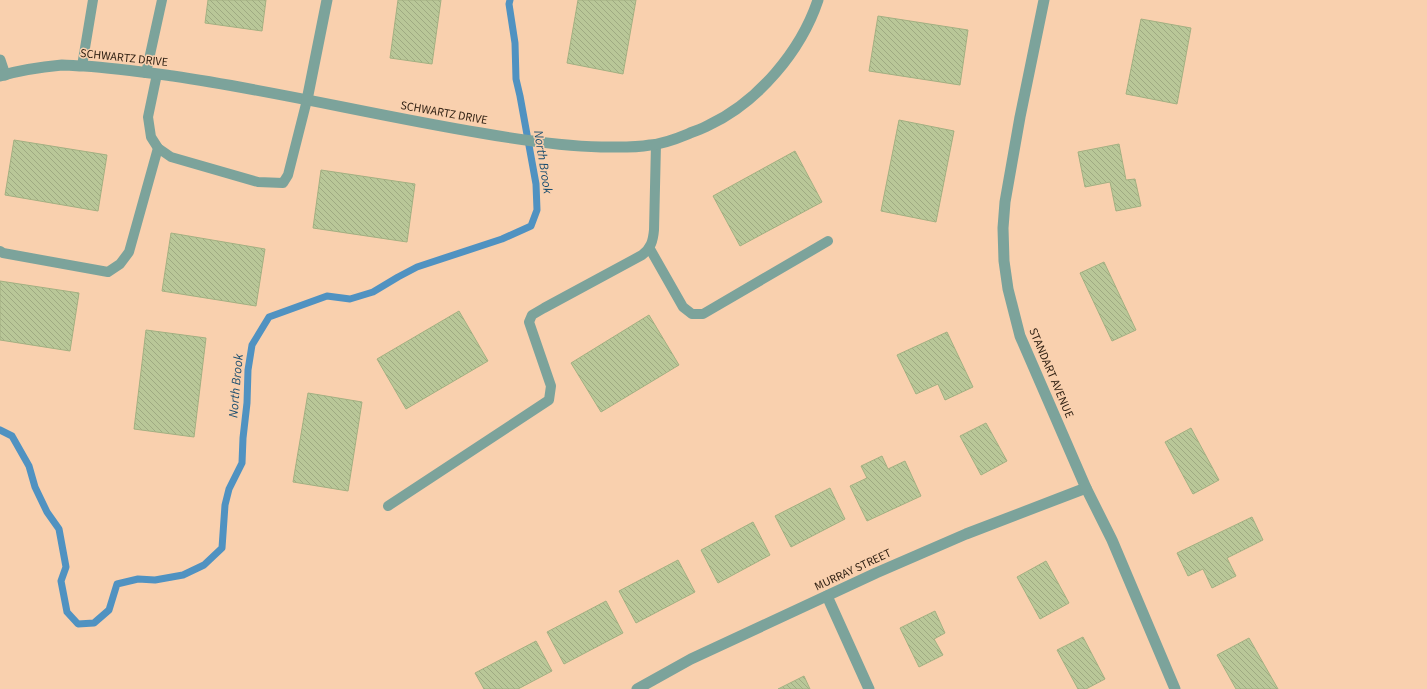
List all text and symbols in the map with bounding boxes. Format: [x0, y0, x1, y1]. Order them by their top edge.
street label: SCHWARTZ DRIVE [79, 45, 169, 71]
street label: SCHWARTZ DRIVE [399, 97, 489, 129]
water label: North Brook [529, 129, 557, 196]
street label: STANDART AVENUE [1024, 325, 1078, 421]
water label: North Brook [224, 353, 248, 419]
street label: MURRAY STREET [812, 545, 895, 595]

